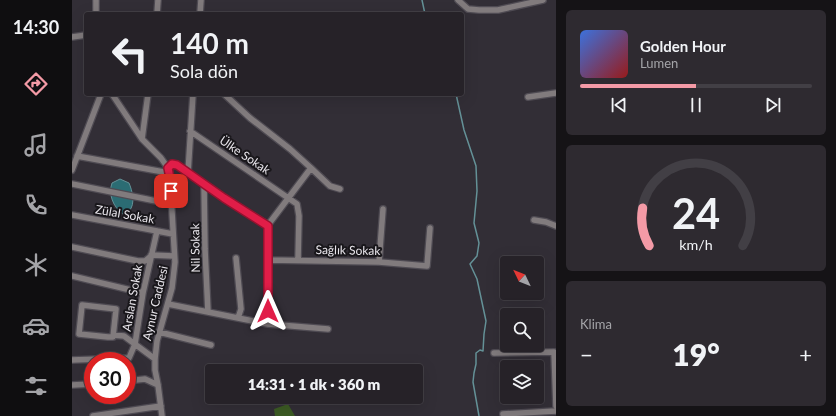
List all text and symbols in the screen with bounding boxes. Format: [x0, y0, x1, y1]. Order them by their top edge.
text: 14:30 [13, 16, 59, 38]
text: 140 m [170, 26, 249, 60]
icon: left [104, 28, 156, 80]
text: Golden Hour [640, 37, 726, 55]
text: Lumen [640, 55, 678, 71]
text: Sola dön [170, 60, 238, 82]
icon: directions [22, 70, 50, 98]
icon: previous [608, 94, 630, 116]
icon: pause [685, 94, 707, 116]
icon: next [762, 94, 784, 116]
icon: music [22, 131, 50, 159]
street label: Ülke Sokak [217, 133, 274, 178]
pin [154, 174, 188, 208]
icon: arrive [160, 180, 182, 202]
text: 24 [672, 188, 720, 238]
icon: phone [22, 191, 50, 219]
street label: Zülal Sokak [94, 201, 157, 227]
street label: Nil Sokak [187, 222, 203, 273]
text: km/h [679, 236, 713, 253]
street label: Sağlık Sokak [315, 242, 382, 258]
icon: climate [22, 251, 50, 279]
north arrow [500, 256, 544, 300]
map controls [500, 256, 544, 404]
street label: Arslan Sokak [119, 263, 145, 333]
street label: Aynur Caddesi [139, 264, 171, 342]
position arrow [247, 290, 289, 332]
button: search [500, 308, 544, 352]
icon: car [22, 312, 50, 340]
text: Klima [580, 316, 612, 332]
text: 19° [672, 336, 720, 372]
text: − [580, 341, 593, 368]
text: + [799, 341, 812, 368]
speed limit sign: 30 [84, 352, 136, 404]
button: layers [500, 360, 544, 404]
icon: filters [22, 372, 50, 400]
text: 14:31 · 1 dk · 360 m [248, 375, 380, 393]

